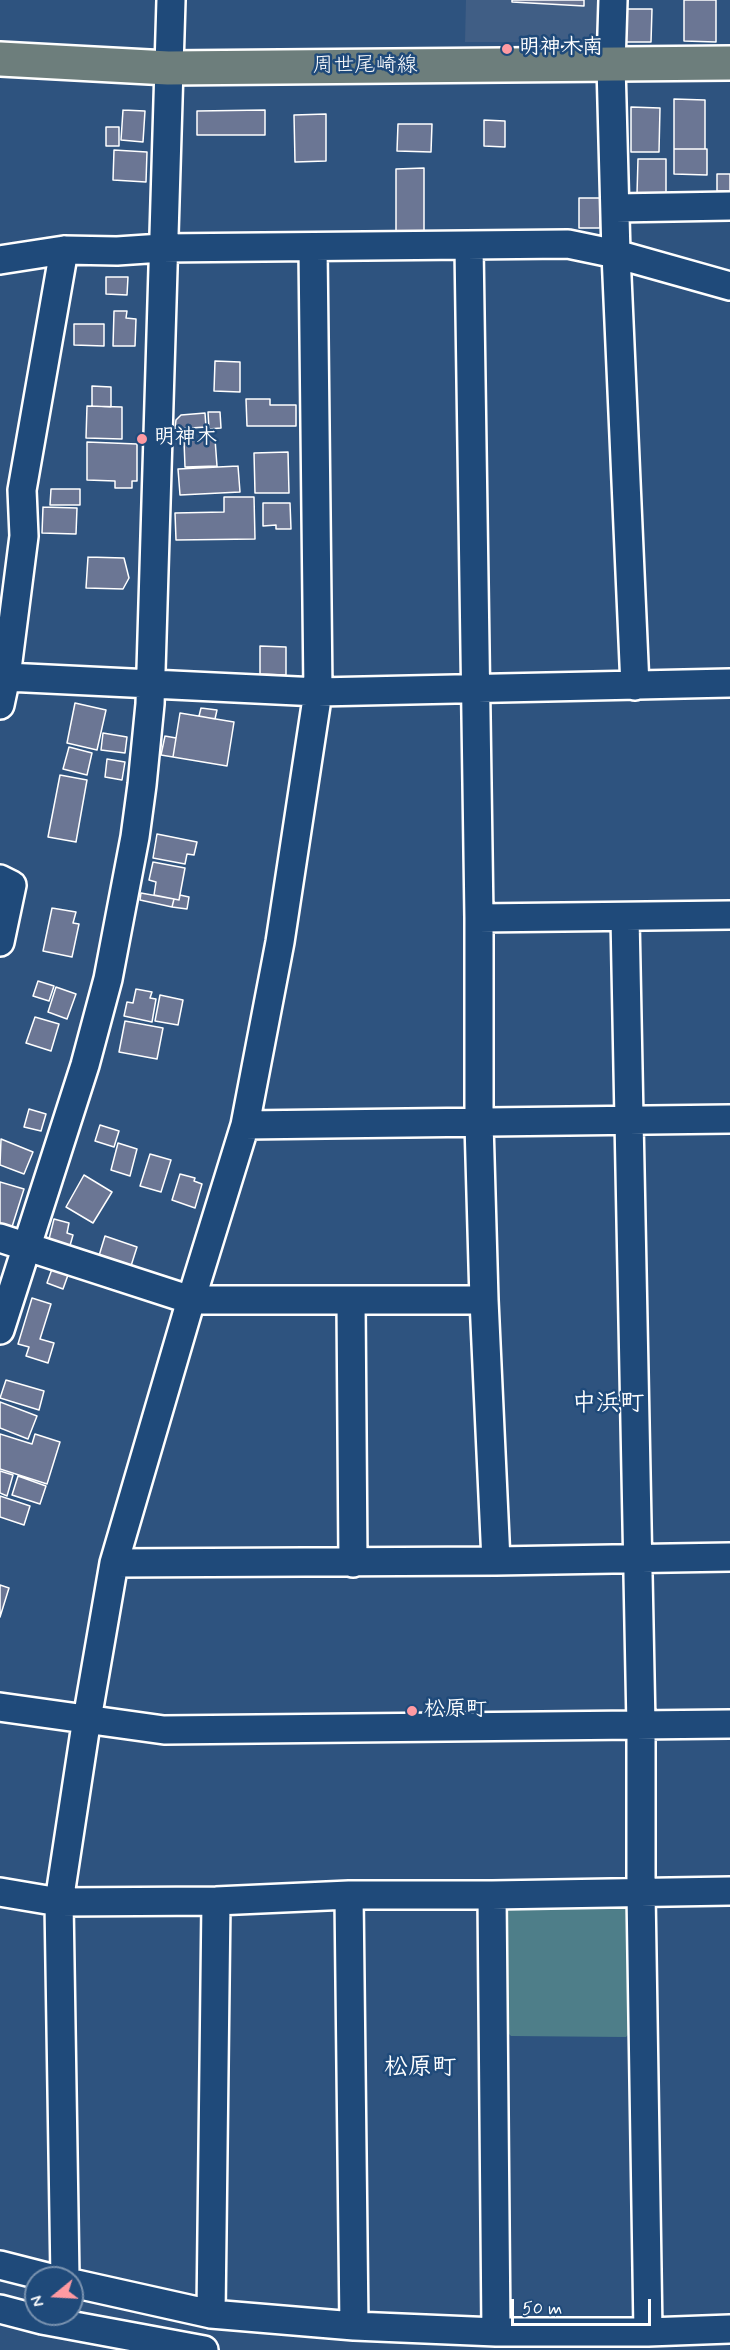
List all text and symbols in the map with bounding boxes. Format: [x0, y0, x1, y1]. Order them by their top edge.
place label: 明神木南 [519, 36, 603, 62]
marker: 明神木南 [500, 42, 514, 56]
street label: 周世尾崎線 [313, 54, 417, 80]
place label: 明神木 [154, 426, 217, 452]
marker: 明神木 [135, 432, 149, 446]
district label: 中浜町 [572, 1391, 644, 1419]
place label: 松原町 [424, 1698, 487, 1724]
marker: 松原町 [405, 1704, 419, 1718]
district label: 松原町 [384, 2055, 456, 2083]
north arrow [24, 2266, 84, 2326]
scale bar [514, 2287, 654, 2325]
text: N [27, 2293, 50, 2309]
text: 50 m [522, 2297, 562, 2321]

